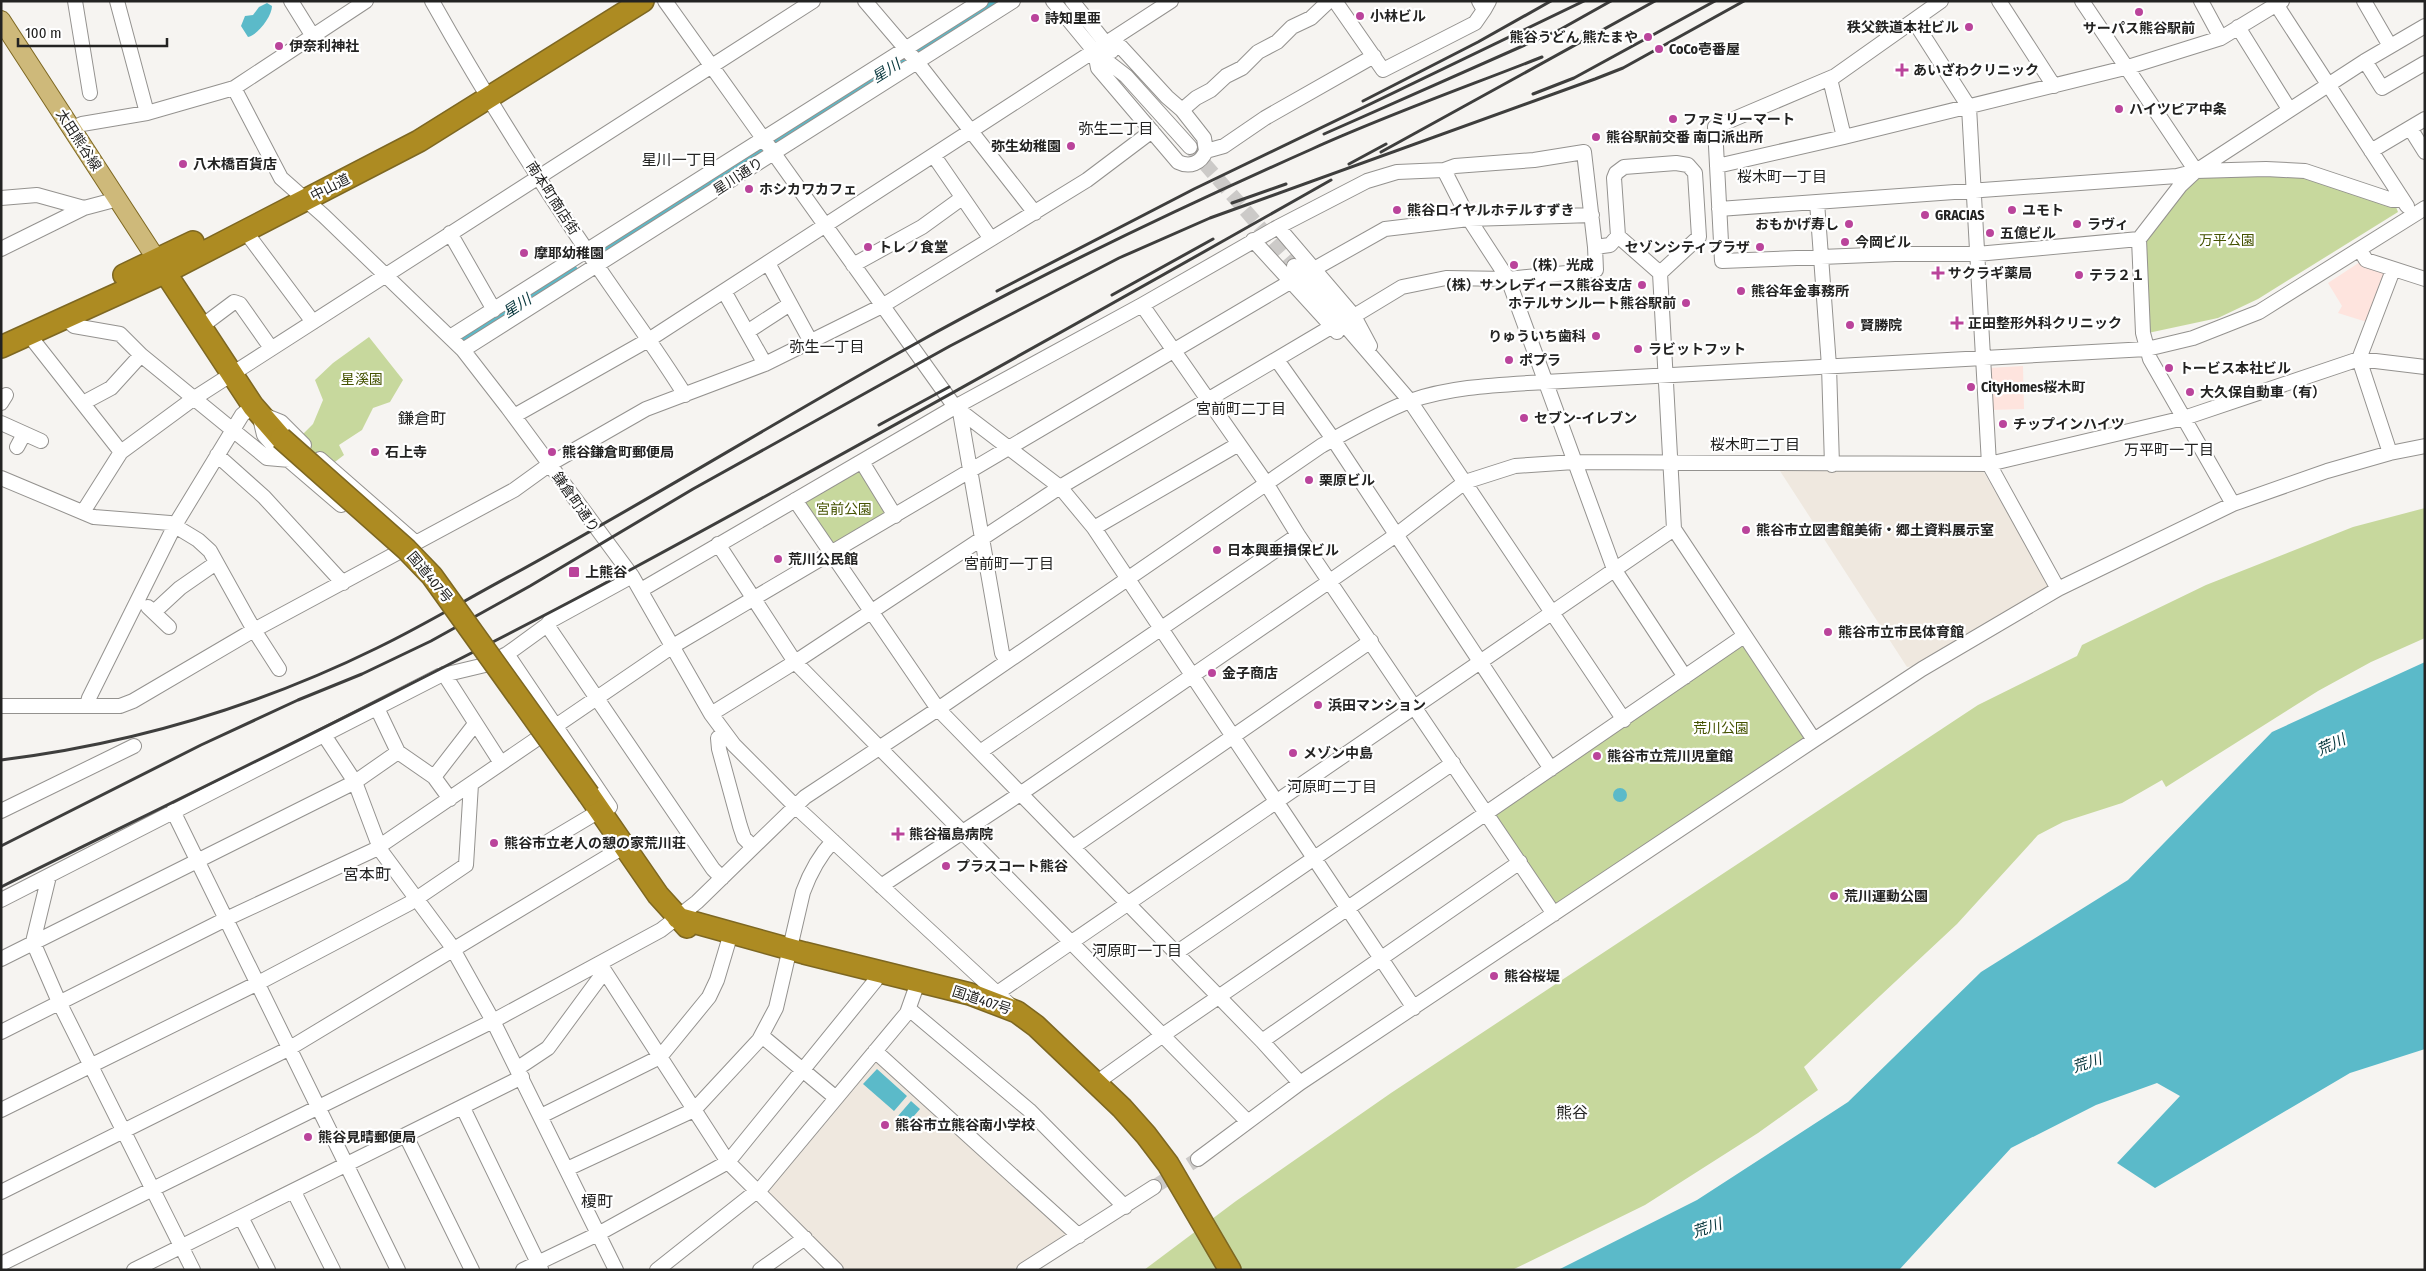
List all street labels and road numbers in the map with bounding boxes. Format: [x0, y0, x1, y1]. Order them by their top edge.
street label: 太田熊谷線 [52, 106, 105, 174]
street label: 星川通り [710, 154, 766, 199]
street label: 南本町商店街 [523, 158, 583, 238]
street label: 中山道 [308, 170, 353, 205]
street label: 鎌倉町通り [549, 469, 603, 536]
street label: 国道407号 [403, 548, 456, 606]
street label: 国道407号 [950, 983, 1014, 1018]

